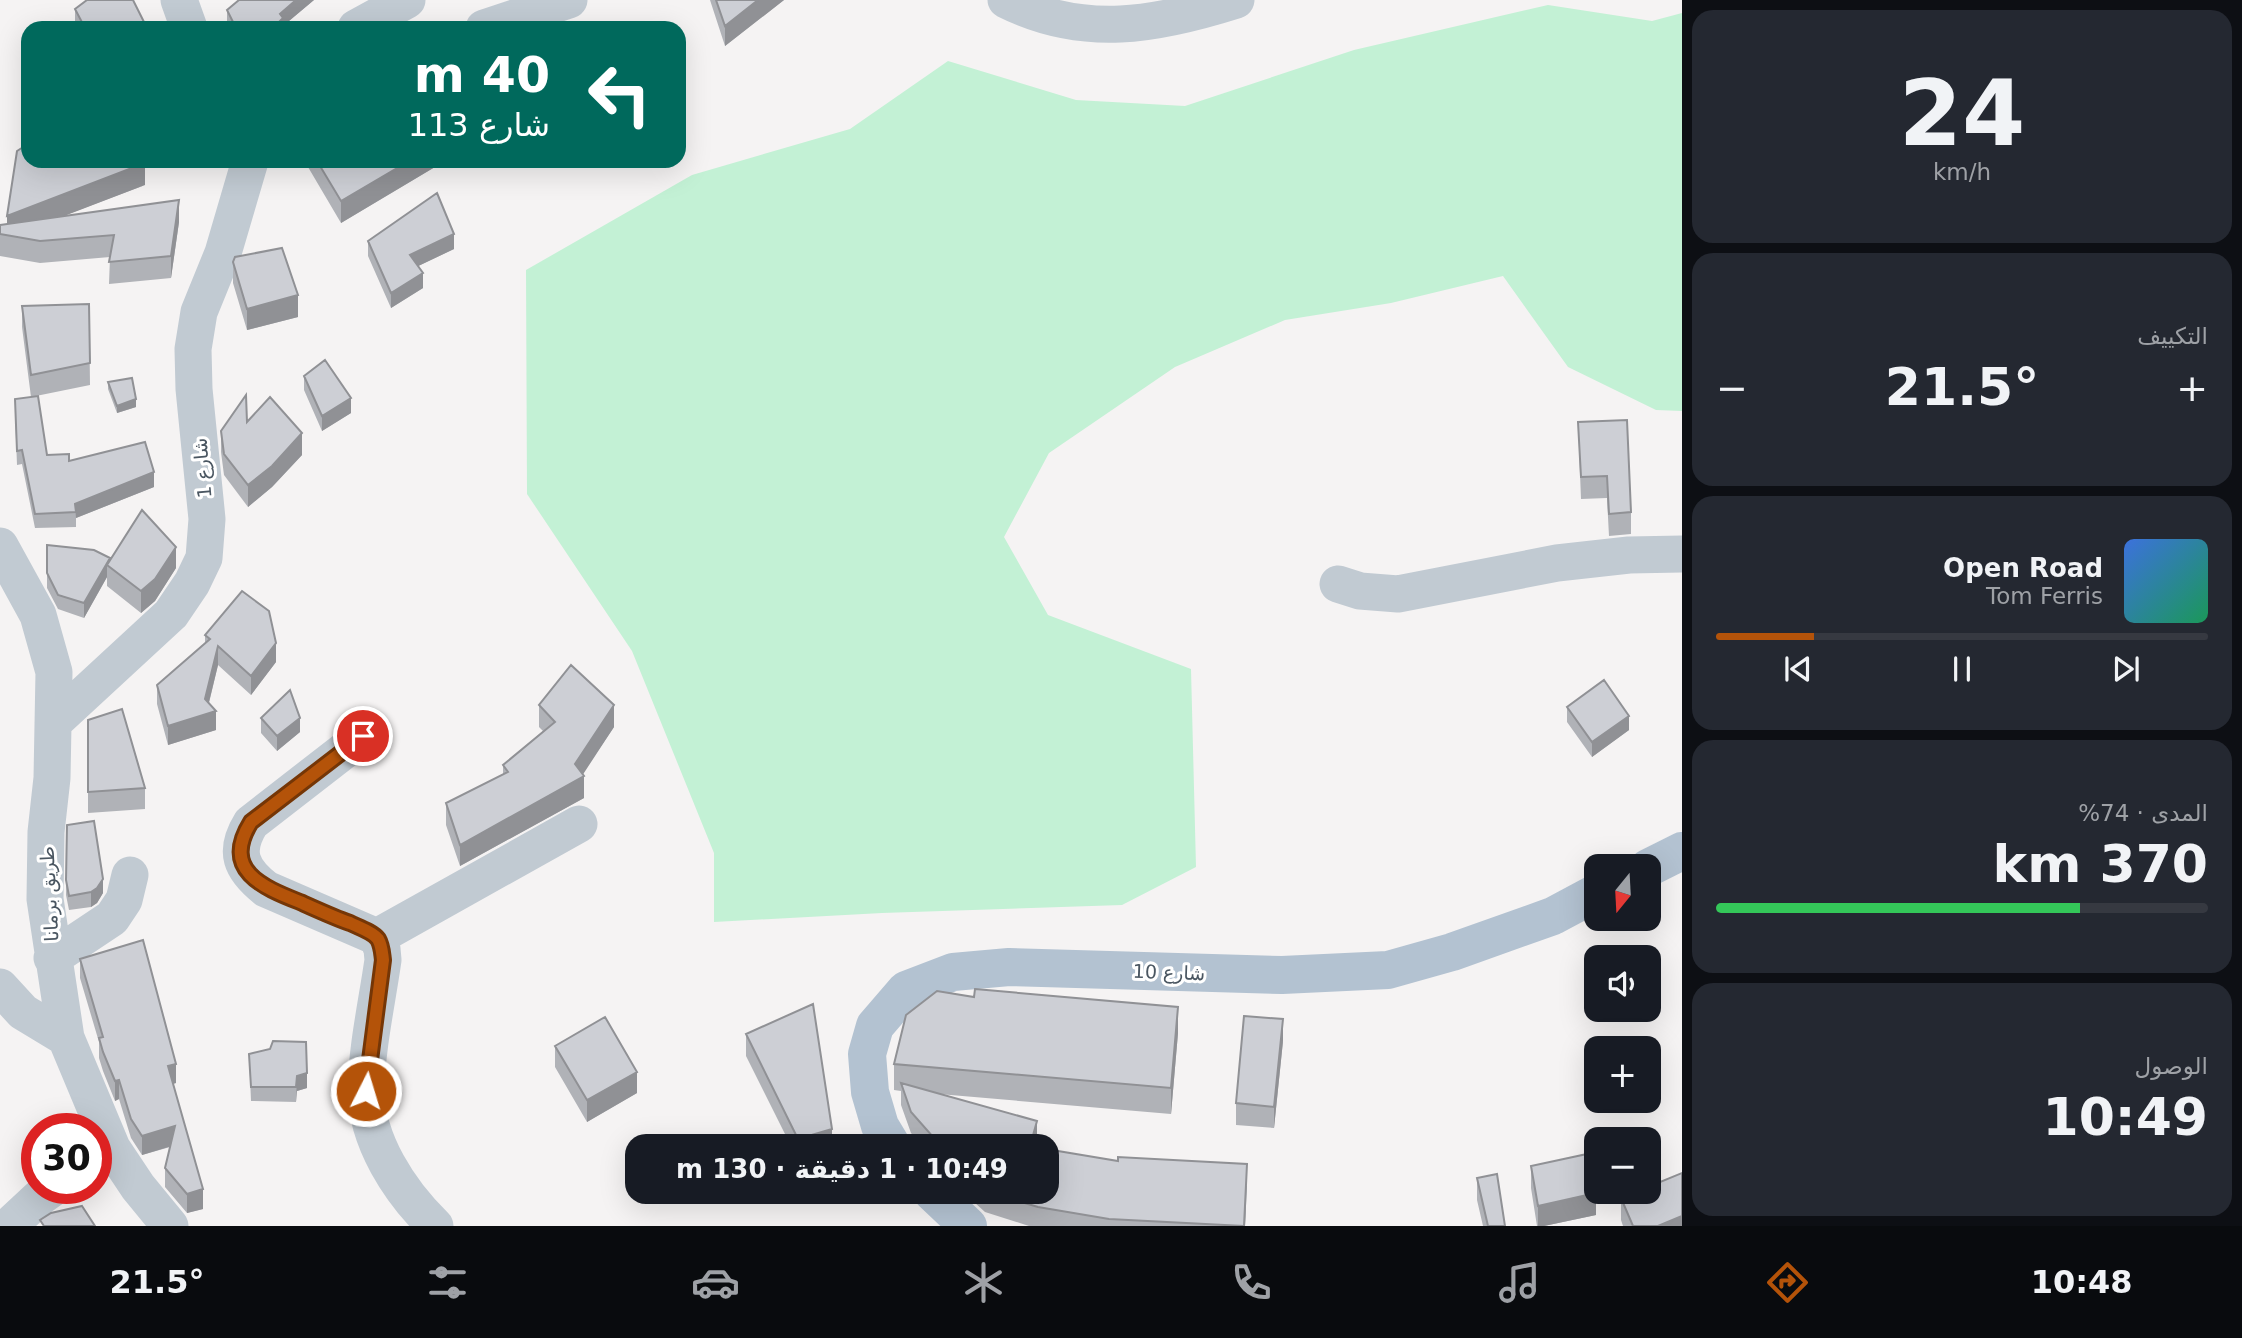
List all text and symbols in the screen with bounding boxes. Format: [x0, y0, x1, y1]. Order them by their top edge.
text: 40 m [414, 47, 550, 104]
icon: left [574, 49, 665, 140]
text: 24 [1899, 61, 2025, 166]
text: شارع 113 [408, 106, 550, 144]
text: km/h [1933, 159, 1991, 185]
text: التكييف [2137, 323, 2208, 349]
text: 21.5° [1885, 357, 2039, 417]
text: − [1716, 366, 1748, 410]
text: + [2176, 366, 2208, 410]
street label: شارع 1 [188, 437, 217, 499]
text: Open Road [1943, 553, 2103, 583]
text: Tom Ferris [1986, 583, 2103, 609]
icon: previous [1779, 650, 1817, 688]
icon: pause [1943, 650, 1981, 688]
icon: next [2107, 650, 2145, 688]
pin [333, 706, 393, 766]
icon: arrive [344, 717, 382, 755]
text: المدى · 74% [2078, 800, 2208, 826]
text: 370 km [1993, 834, 2208, 894]
street label: طريق برمانا [36, 846, 63, 942]
north arrow [1584, 854, 1661, 931]
map controls [1584, 854, 1661, 1204]
button: sound [1584, 945, 1661, 1022]
street label: شارع 10 [1132, 960, 1206, 985]
button: + [1584, 1036, 1661, 1113]
text: الوصول [2135, 1053, 2208, 1079]
position arrow [329, 1054, 403, 1128]
text: 10:49 [2042, 1087, 2208, 1147]
speed limit sign: 30 [21, 1113, 112, 1204]
button: − [1584, 1127, 1661, 1204]
text: 10:49 · 1 دقيقة · 130 m [676, 1154, 1008, 1184]
icon: filters [423, 1258, 472, 1307]
icon: car [691, 1258, 740, 1307]
icon: climate [959, 1258, 1008, 1307]
icon: phone [1227, 1258, 1276, 1307]
icon: music [1495, 1258, 1544, 1307]
icon: directions [1763, 1258, 1812, 1307]
text: 21.5° [110, 1263, 204, 1301]
text: 10:48 [2031, 1263, 2133, 1301]

